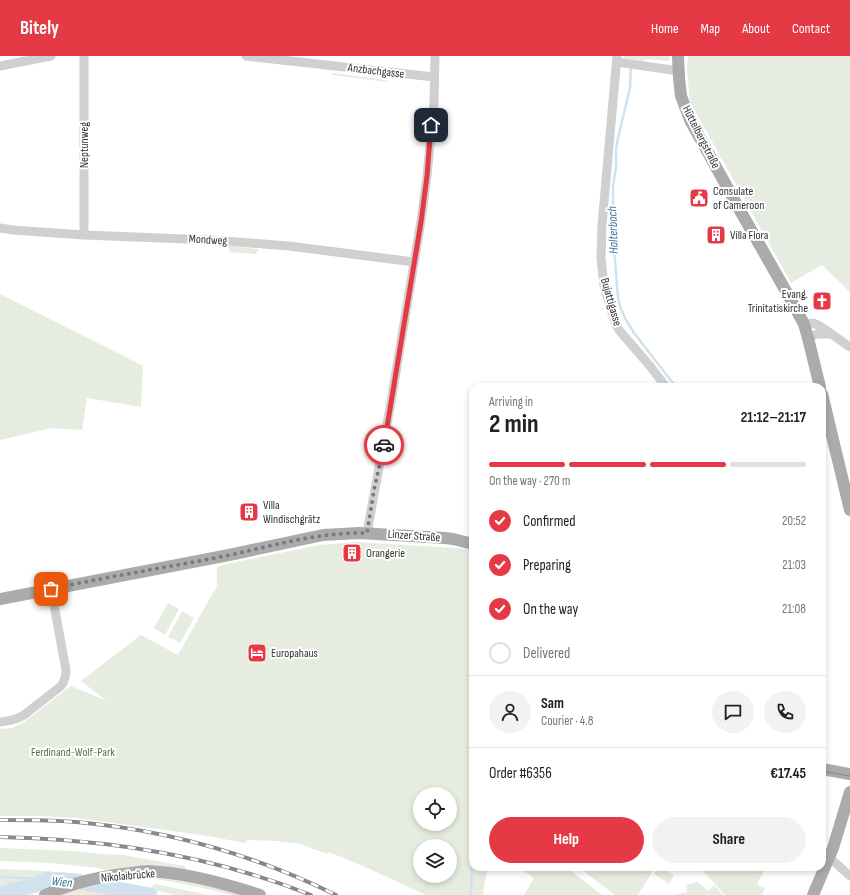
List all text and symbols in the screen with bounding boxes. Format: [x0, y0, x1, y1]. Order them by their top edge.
text: Bitely [20, 17, 59, 40]
text: Home [651, 20, 679, 37]
text: Map [701, 20, 720, 37]
text: About [742, 20, 770, 37]
text: Contact [792, 20, 830, 37]
street label: Anzbachgasse [346, 60, 405, 82]
street label: Hüttelbergstraße [679, 103, 723, 171]
pin [414, 108, 448, 142]
icon: home [420, 114, 442, 136]
street label: Neptunweg [77, 122, 92, 168]
place label: Consulate of Cameroon [713, 184, 764, 213]
public building icon: Consulate of Cameroon [688, 187, 710, 209]
water label: Halterbach [604, 205, 622, 254]
building icon: Villa Flora [705, 224, 727, 246]
place label: Villa Flora [730, 228, 769, 243]
street label: Mondweg [188, 232, 228, 249]
street label: Bujattigasse [597, 276, 625, 328]
place label: Evang. Trinitatiskirche [748, 287, 808, 316]
church icon: Evang. Trinitatiskirche [811, 290, 833, 312]
text: Arriving in [489, 394, 533, 410]
text: 21:12–21:17 [741, 408, 806, 427]
text: 2 min [489, 409, 539, 440]
courier [364, 425, 404, 465]
icon: car [373, 434, 395, 456]
text: On the way · 270 m [489, 473, 570, 489]
place label: Villa Windischgrätz [263, 498, 321, 527]
building icon: Villa Windischgrätz [238, 501, 260, 523]
icon: check [489, 510, 511, 532]
text: Confirmed [523, 512, 576, 531]
text: 20:52 [782, 513, 806, 529]
street label: Linzer Straße [387, 527, 441, 545]
building icon: Orangerie [341, 542, 363, 564]
place label: Orangerie [366, 546, 405, 561]
icon: check [489, 554, 511, 576]
text: Preparing [523, 556, 571, 575]
text: 21:03 [782, 557, 806, 573]
pin [34, 572, 68, 606]
icon: bag [40, 578, 62, 600]
icon: check [489, 598, 511, 620]
text: On the way [523, 600, 578, 619]
text: 21:08 [782, 601, 806, 617]
hotel icon: Europahaus [246, 642, 268, 664]
text: Delivered [523, 644, 570, 663]
place label: Europahaus [271, 646, 318, 661]
button: person [489, 691, 531, 733]
button: chat [712, 691, 754, 733]
button: phone [764, 691, 806, 733]
text: Sam [541, 694, 564, 713]
text: Courier · 4.8 [541, 713, 593, 729]
park label: Ferdinand-Wolf-Park [31, 745, 115, 760]
text: Order #6356 [489, 764, 552, 783]
text: €17.45 [770, 764, 806, 783]
map controls [413, 787, 457, 883]
button: locate [413, 787, 457, 831]
button: Help [489, 817, 644, 863]
button: Share [652, 817, 806, 863]
button: layers [413, 839, 457, 883]
street label: Nikolaibrücke [100, 866, 156, 886]
water label: Wien [51, 873, 74, 891]

